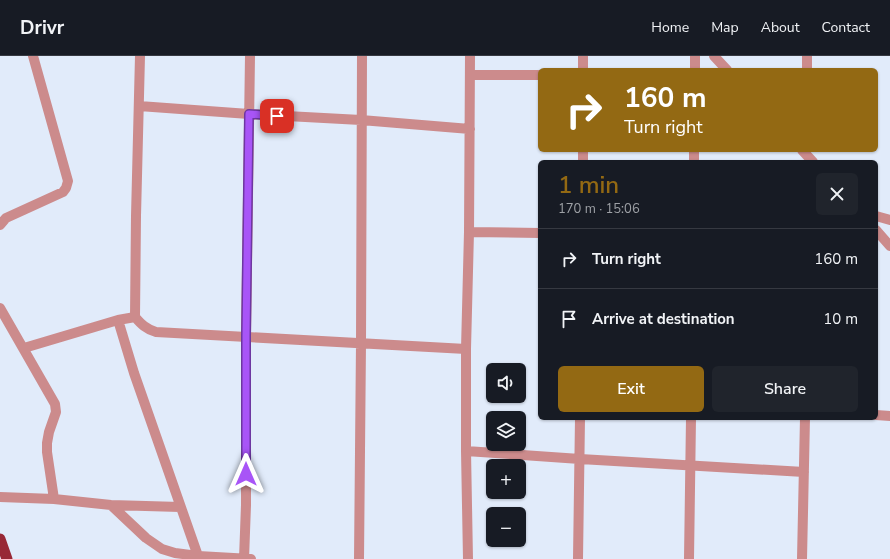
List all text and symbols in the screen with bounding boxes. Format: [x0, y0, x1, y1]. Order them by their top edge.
text: Drivr [20, 15, 64, 41]
text: Home [651, 18, 689, 37]
text: Map [711, 18, 739, 37]
text: About [761, 18, 800, 37]
text: Contact [822, 18, 870, 37]
text: 160 m [624, 79, 707, 117]
icon: right [558, 84, 610, 136]
pin [260, 99, 294, 133]
icon: arrive [266, 105, 288, 127]
text: Turn right [624, 115, 703, 139]
text: 1 min [558, 169, 619, 201]
button: close [816, 173, 858, 215]
text: 170 m · 15:06 [558, 200, 640, 218]
icon: right [558, 248, 580, 270]
text: Turn right [592, 249, 661, 269]
text: 160 m [814, 249, 858, 269]
icon: arrive [558, 308, 580, 330]
text: Arrive at destination [592, 309, 735, 329]
text: 10 m [823, 309, 858, 329]
map controls [486, 363, 526, 547]
button: sound [486, 363, 526, 403]
button: Exit [558, 366, 704, 412]
button: Share [712, 366, 858, 412]
button: layers [486, 411, 526, 451]
position arrow [225, 453, 267, 495]
button: + [486, 459, 526, 499]
button: − [486, 507, 526, 547]

